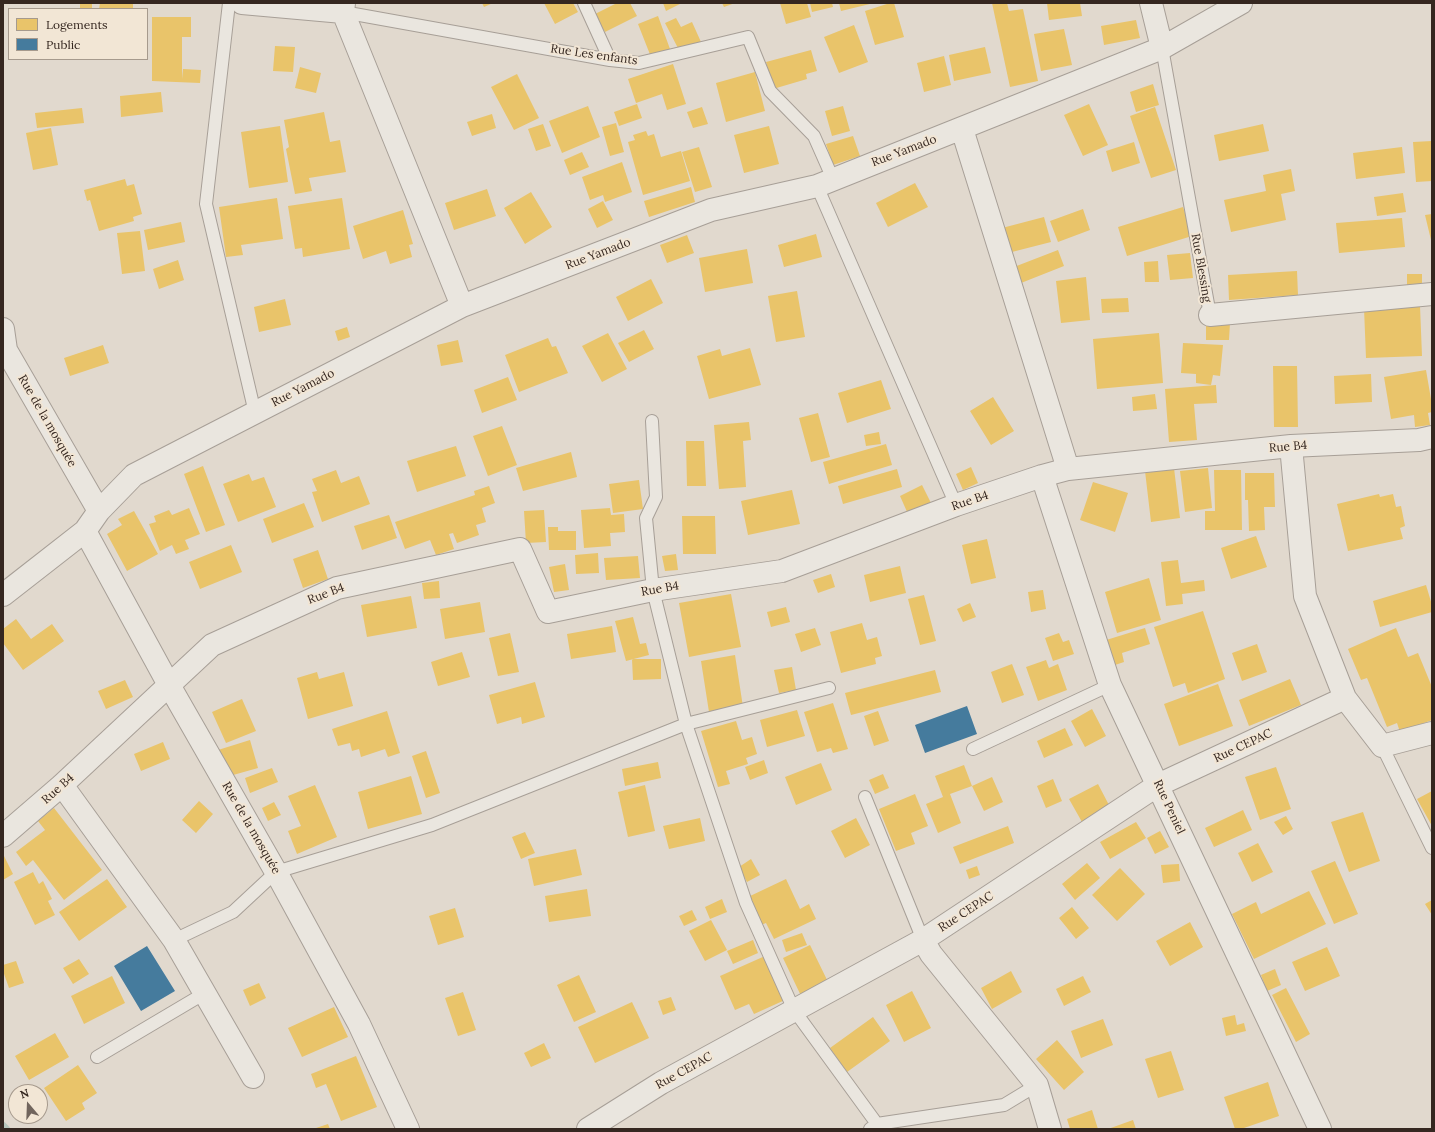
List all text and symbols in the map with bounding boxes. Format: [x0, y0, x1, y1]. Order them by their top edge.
legend [8, 8, 148, 60]
text: Logements [46, 17, 108, 32]
text: Public [46, 37, 80, 52]
street label: Rue Les enfants [549, 42, 639, 68]
street label: Rue Yamado [869, 132, 939, 170]
street label: Rue Blessing [1188, 232, 1214, 304]
street label: Rue Yamado [563, 235, 633, 273]
street label: Rue Yamado [269, 366, 337, 410]
street label: Rue de la mosquée [15, 372, 79, 470]
street label: Rue B4 [1268, 438, 1308, 456]
street label: Rue B4 [950, 488, 990, 514]
street label: Rue B4 [640, 579, 680, 599]
street label: Rue B4 [306, 580, 346, 608]
street label: Rue CEPAC [1211, 726, 1275, 766]
street label: Rue B4 [39, 771, 77, 807]
street label: Rue Peniel [1150, 777, 1188, 837]
street label: Rue de la mosquée [219, 779, 283, 877]
street label: Rue CEPAC [936, 889, 996, 935]
street label: Rue CEPAC [653, 1049, 715, 1093]
north arrow [8, 1084, 48, 1124]
text: N [18, 1086, 31, 1102]

